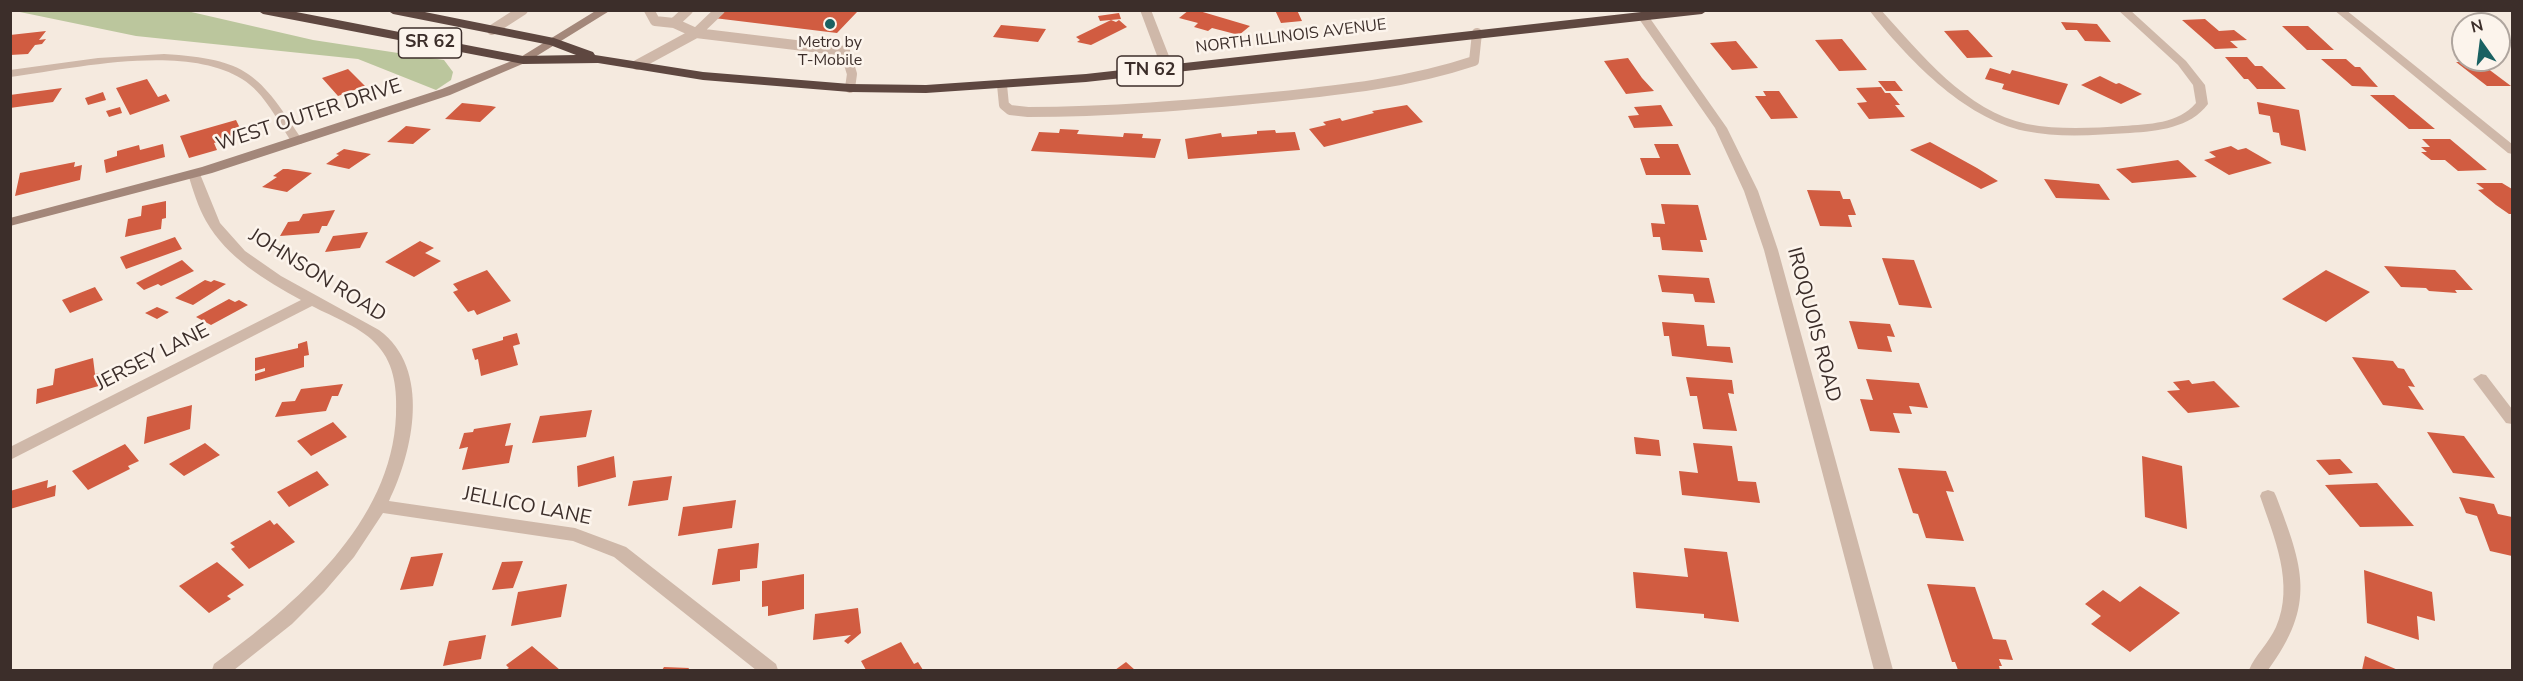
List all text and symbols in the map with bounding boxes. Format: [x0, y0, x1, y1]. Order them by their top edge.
north arrow [2451, 12, 2511, 72]
text: N [2469, 14, 2486, 39]
street label: NORTH ILLINOIS AVENUE [1194, 16, 1388, 58]
marker: Metro by T-Mobile [823, 17, 837, 31]
road number: SR 62 [398, 28, 462, 58]
place label: Metro by T-Mobile [798, 33, 862, 71]
road number: TN 62 [1117, 56, 1183, 86]
street label: WEST OUTER DRIVE [213, 75, 405, 157]
street label: JOHNSON ROAD [244, 224, 390, 328]
street label: IROQUOIS ROAD [1781, 245, 1845, 405]
street label: JERSEY LANE [92, 319, 214, 397]
street label: JELLICO LANE [461, 483, 593, 531]

